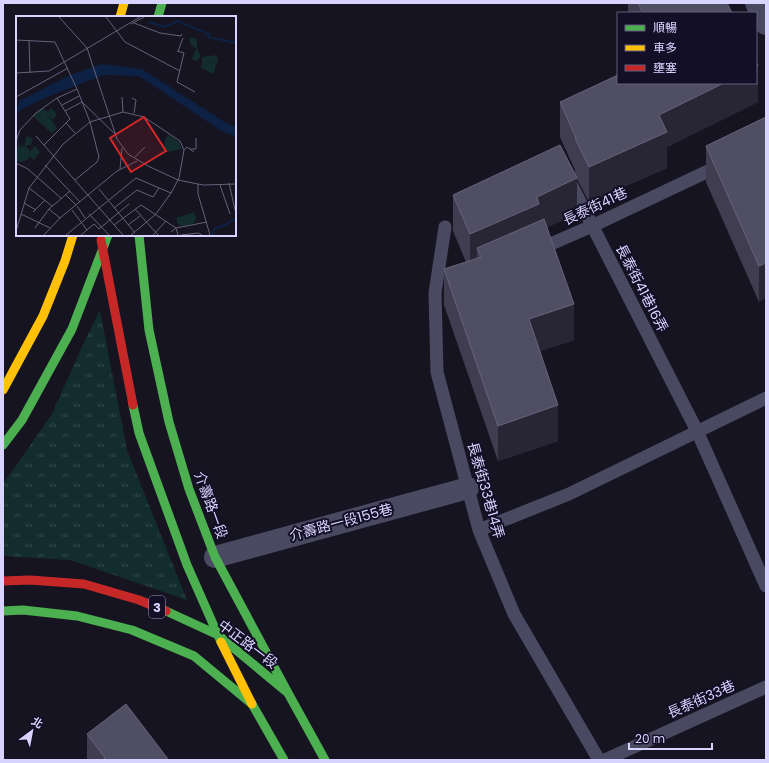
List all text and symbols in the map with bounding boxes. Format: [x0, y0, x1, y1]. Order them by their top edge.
legend [617, 12, 757, 84]
inset map [16, 16, 236, 236]
text: 順暢 [653, 19, 677, 36]
text: 車多 [653, 39, 677, 56]
text: 壅塞 [653, 59, 677, 76]
street label: 長泰街41巷 [559, 182, 631, 230]
street label: 長泰街41巷16弄 [611, 240, 673, 336]
street label: 長泰街33巷14弄 [463, 439, 509, 541]
street label: 介壽路一段 [190, 469, 232, 541]
street label: 介壽路一段155巷 [287, 499, 395, 545]
road number: 3 [149, 596, 165, 618]
street label: 中正路一段 [214, 615, 282, 673]
street label: 長泰街33巷 [664, 675, 738, 723]
north arrow [12, 711, 52, 751]
text: 北 [28, 713, 46, 732]
scale bar [629, 725, 712, 751]
text: 20 m [635, 730, 665, 747]

